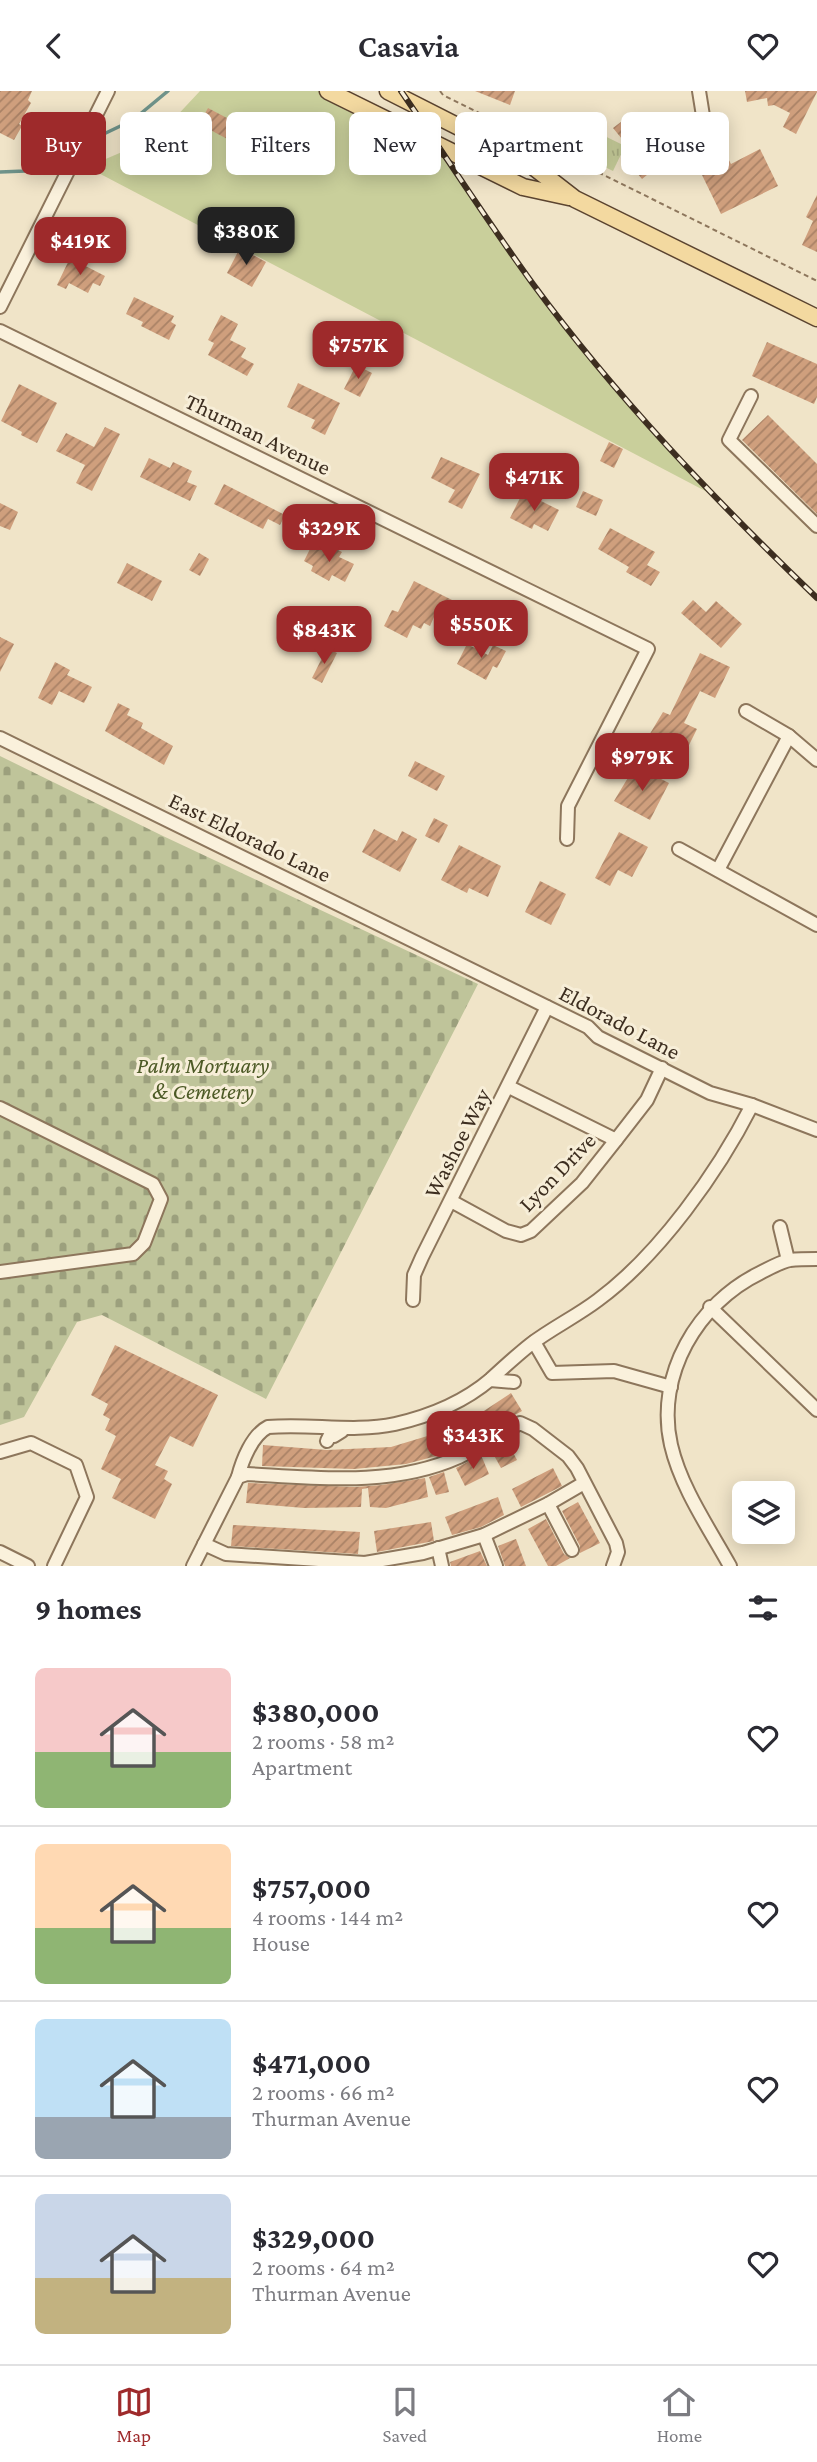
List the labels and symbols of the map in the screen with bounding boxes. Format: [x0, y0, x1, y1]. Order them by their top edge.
pin: $380K [197, 207, 295, 267]
pin: $419K [31, 218, 129, 277]
pin: $757K [309, 321, 407, 381]
street label: Thurman Avenue [181, 388, 335, 480]
pin: $471K [485, 453, 583, 513]
pin: $329K [280, 505, 378, 564]
pin: $550K [432, 601, 530, 660]
pin: $843K [275, 607, 373, 666]
pin: $979K [593, 733, 691, 793]
street label: East Eldorado Lane [165, 787, 335, 887]
street label: Eldorado Lane [555, 979, 685, 1065]
park label: Palm Mortuary & Cemetery [137, 1052, 270, 1104]
street label: Washoe Way [418, 1084, 496, 1202]
street label: Lyon Drive [513, 1127, 601, 1217]
pin: $343K [424, 1411, 522, 1471]

